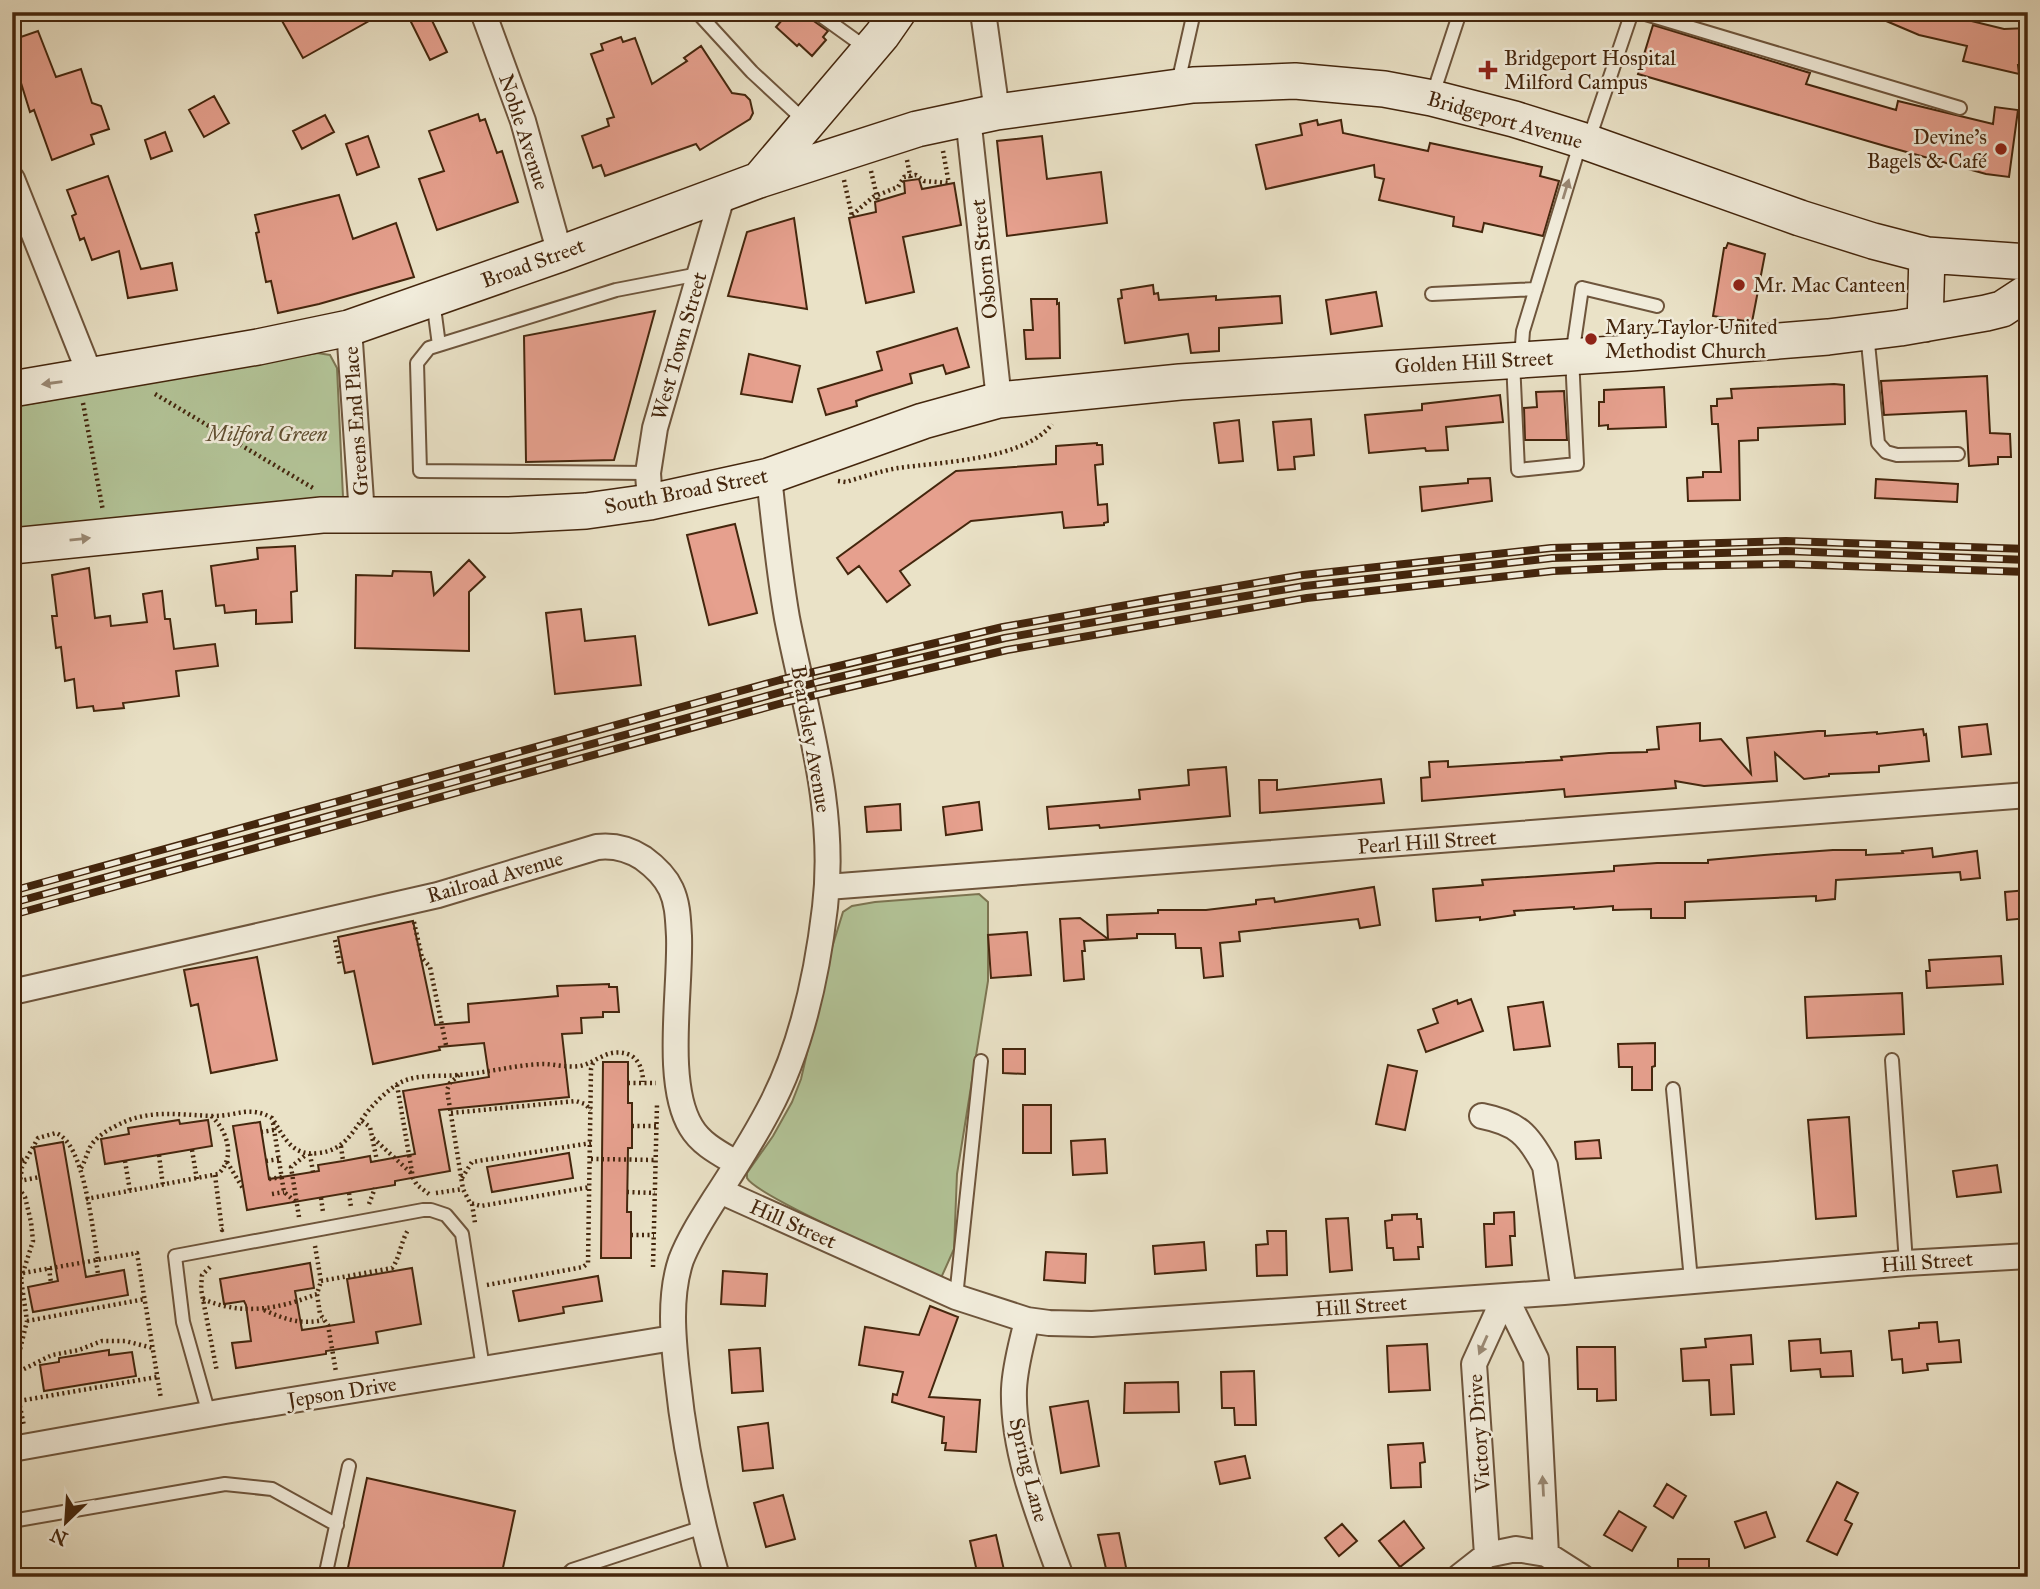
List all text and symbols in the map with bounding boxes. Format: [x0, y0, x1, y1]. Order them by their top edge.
place label: Bridgeport Hospital Milford Campus [1504, 45, 1676, 95]
marker: Bridgeport Hospital Milford Campus [1478, 60, 1498, 80]
street label: Noble Avenue [493, 71, 555, 193]
street label: Bridgeport Avenue [1424, 85, 1586, 155]
place label: Devine's Bagels & Café [1867, 124, 1987, 174]
marker: Devine's Bagels & Café [1993, 141, 2009, 157]
one-way arrow [1562, 178, 1572, 199]
street label: Osborn Street [965, 197, 1003, 320]
street label: Broad Street [478, 232, 589, 294]
street label: West Town Street [645, 269, 713, 423]
place label: Mr. Mac Canteen [1753, 272, 1906, 298]
marker: Mr. Mac Canteen [1731, 277, 1747, 293]
place label: Mary Taylor United Methodist Church [1605, 314, 1778, 364]
marker: Mary Taylor United Methodist Church [1583, 331, 1599, 347]
street label: Greens End Place [338, 345, 374, 497]
street label: Golden Hill Street [1394, 345, 1555, 379]
one-way arrow [41, 378, 63, 389]
park label: Milford Green [205, 421, 328, 447]
street label: South Broad Street [602, 462, 771, 520]
one-way arrow [69, 533, 91, 544]
street label: Beardsley Avenue [785, 663, 837, 815]
street label: Pearl Hill Street [1357, 824, 1498, 860]
street label: Railroad Avenue [424, 845, 566, 909]
street label: Hill Street [746, 1193, 841, 1255]
street label: Hill Street [1880, 1246, 1974, 1278]
street label: Hill Street [1314, 1290, 1408, 1322]
one-way arrow [1477, 1335, 1489, 1355]
street label: Jepson Drive [284, 1371, 399, 1414]
street label: Victory Drive [1462, 1373, 1496, 1494]
street label: Spring Lane [1004, 1415, 1055, 1525]
one-way arrow [1537, 1475, 1548, 1497]
north arrow [32, 1488, 102, 1558]
text: N [47, 1523, 71, 1551]

